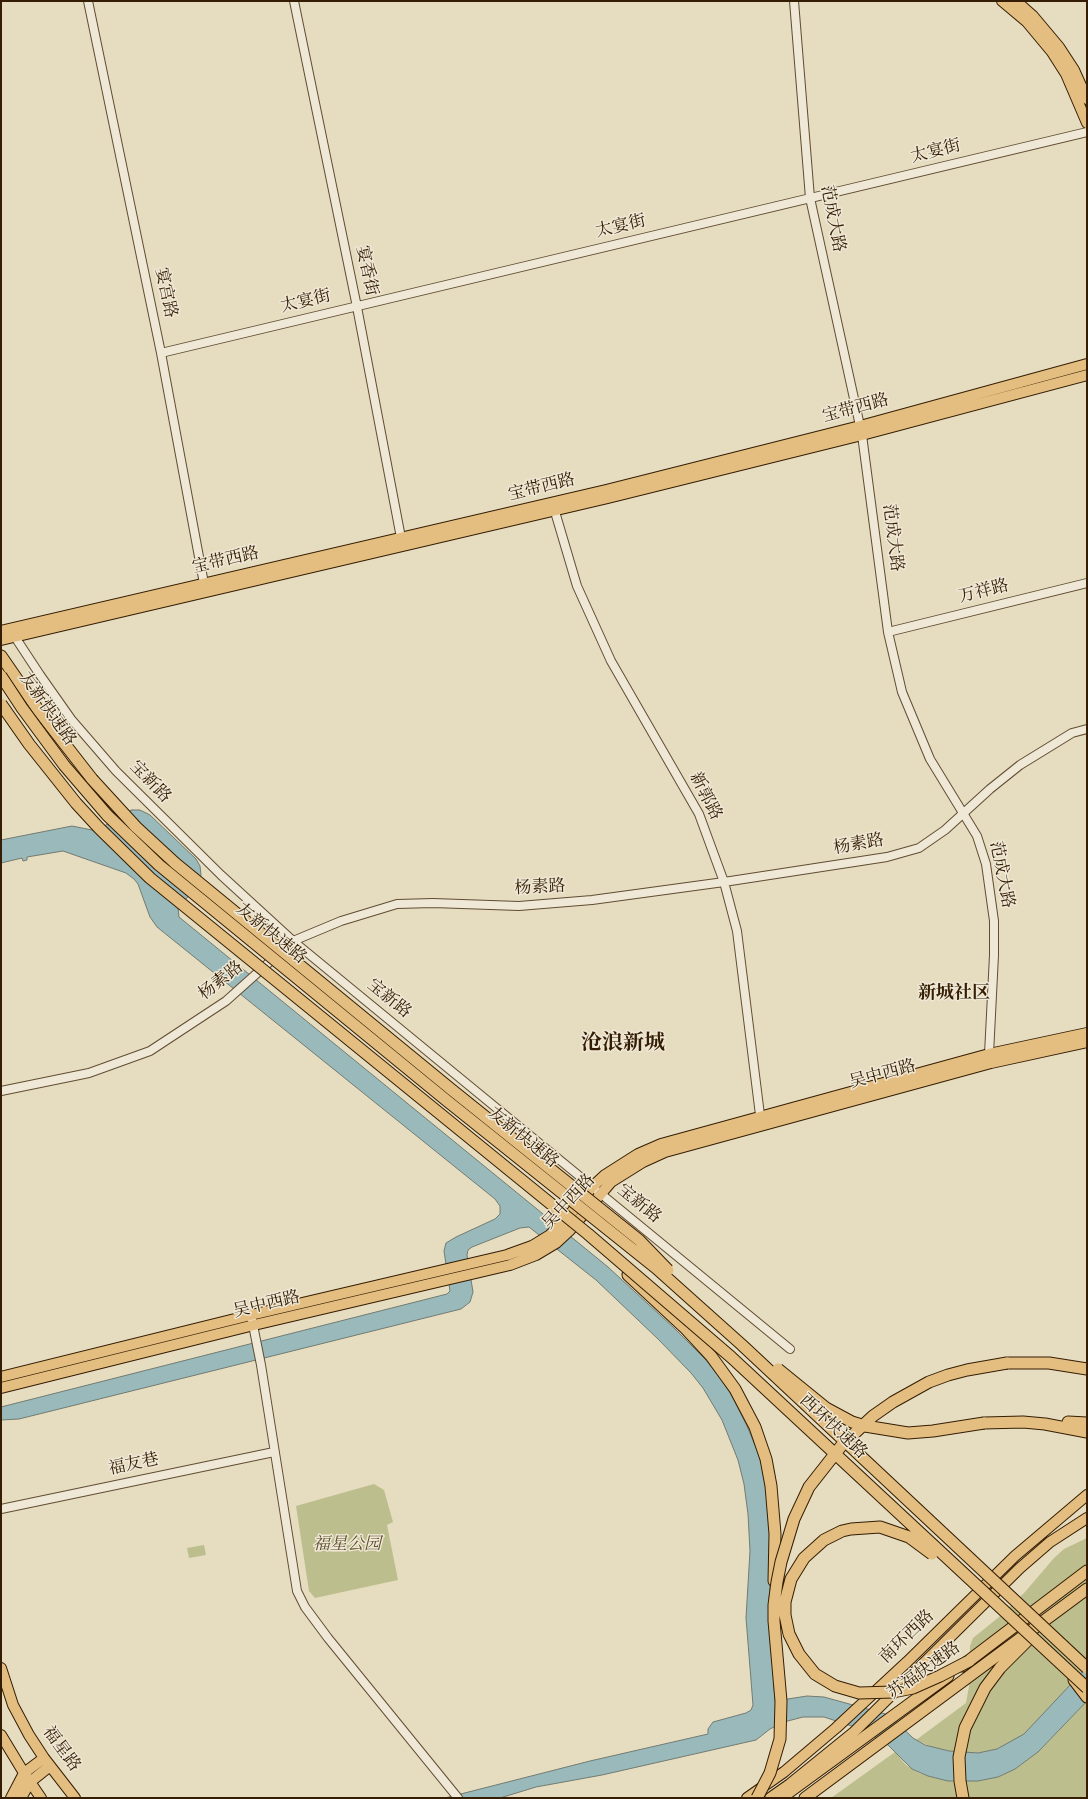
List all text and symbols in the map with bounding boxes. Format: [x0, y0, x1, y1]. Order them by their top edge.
street label: 太宴街 [909, 137, 963, 169]
street label: 范成大路 [814, 184, 848, 254]
street label: 太宴街 [594, 212, 648, 244]
street label: 宴香街 [350, 244, 380, 298]
street label: 宴宫路 [149, 266, 179, 320]
street label: 太宴街 [279, 287, 333, 319]
street label: 宝带西路 [821, 391, 891, 429]
street label: 宝带西路 [507, 471, 577, 507]
street label: 范成大路 [877, 503, 905, 573]
street label: 宝带西路 [191, 544, 261, 580]
street label: 万祥路 [957, 577, 1011, 609]
street label: 友新快速路 [13, 669, 79, 751]
street label: 宝新路 [124, 758, 174, 808]
street label: 新郭路 [683, 770, 725, 824]
street label: 杨素路 [832, 832, 886, 860]
street label: 范成大路 [983, 840, 1017, 910]
street label: 杨素路 [514, 877, 566, 901]
street label: 友新快速路 [231, 900, 309, 970]
street label: 杨素路 [196, 958, 248, 1006]
street label: 宝新路 [362, 976, 414, 1024]
district label: 新城社区 [918, 984, 990, 1006]
district label: 沧浪新城 [581, 1032, 665, 1058]
street label: 吴中西路 [848, 1057, 918, 1095]
street label: 友新快速路 [483, 1104, 561, 1174]
street label: 吴中西路 [539, 1171, 601, 1235]
street label: 宝新路 [612, 1181, 664, 1229]
street label: 吴中西路 [232, 1288, 302, 1324]
street label: 西环快速路 [794, 1392, 870, 1464]
street label: 福友巷 [107, 1451, 161, 1481]
park label: 福星公园 [313, 1536, 381, 1556]
street label: 南环西路 [876, 1607, 940, 1669]
street label: 苏福快速路 [885, 1639, 965, 1705]
street label: 福星路 [37, 1723, 83, 1777]

